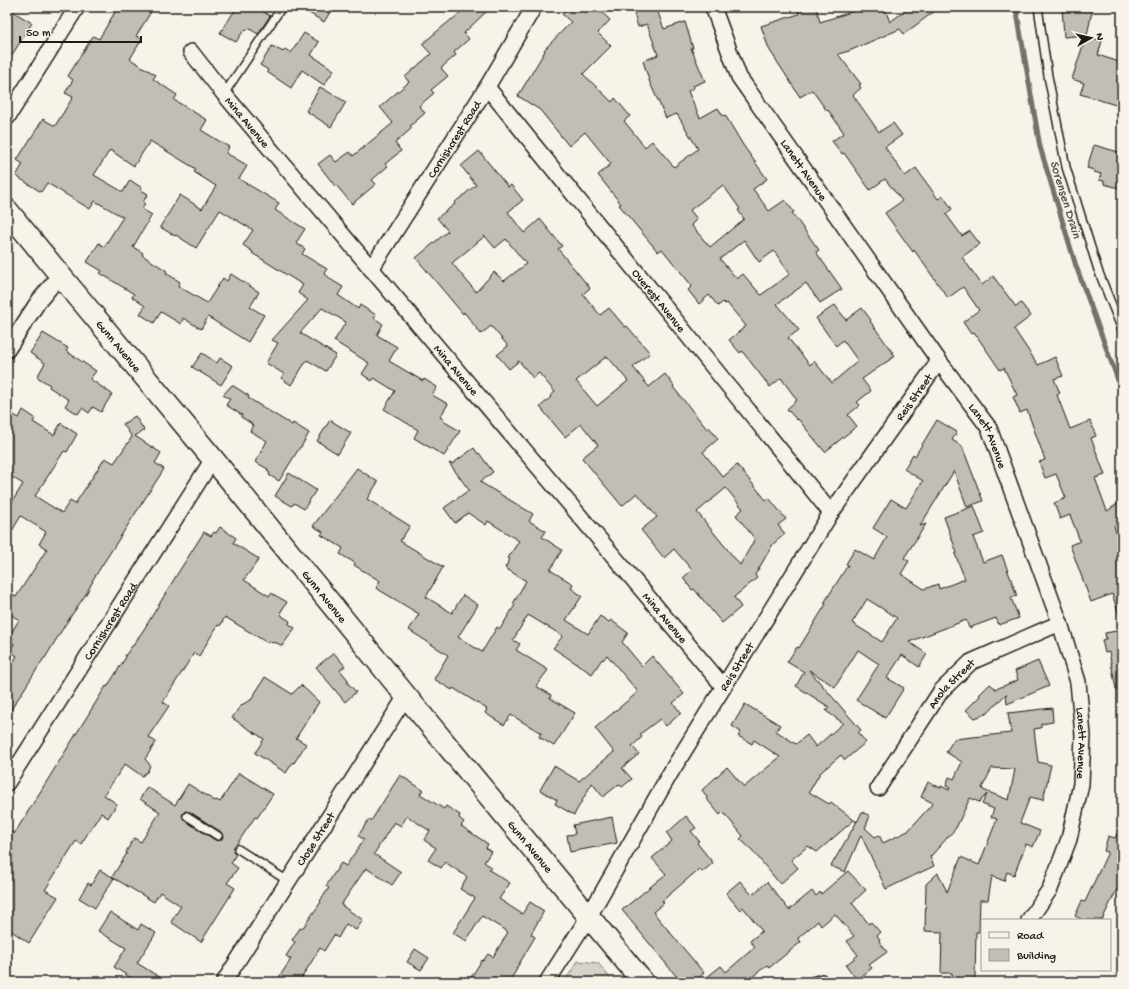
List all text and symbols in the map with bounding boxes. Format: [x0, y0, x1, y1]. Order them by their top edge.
scale bar [20, 18, 141, 44]
north arrow [1071, 18, 1111, 58]
text: 50 m [26, 27, 51, 41]
text: N [1092, 32, 1105, 41]
street label: Mina Avenue [221, 95, 272, 152]
street label: Cornishcrest Road [426, 98, 486, 182]
street label: Lanett Avenue [776, 137, 829, 205]
water label: Sorensen Drain [1046, 159, 1084, 241]
street label: Overest Avenue [628, 267, 688, 337]
street label: Gunn Avenue [92, 318, 144, 377]
street label: Mina Avenue [429, 343, 481, 400]
street label: Reis Street [894, 371, 937, 424]
street label: Lanett Avenue [964, 401, 1008, 472]
street label: Gunn Avenue [298, 568, 349, 627]
street label: Cornishcrest Road [82, 580, 142, 663]
street label: Mina Avenue [638, 590, 690, 648]
street label: Reis Street [718, 640, 759, 694]
street label: Anola Street [926, 656, 980, 712]
street label: Lanett Avenue [1071, 707, 1088, 780]
street label: Close Street [295, 809, 340, 869]
street label: Gunn Avenue [503, 819, 555, 877]
legend [981, 919, 1111, 971]
text: Road [1017, 930, 1044, 944]
text: Building [1016, 950, 1056, 964]

